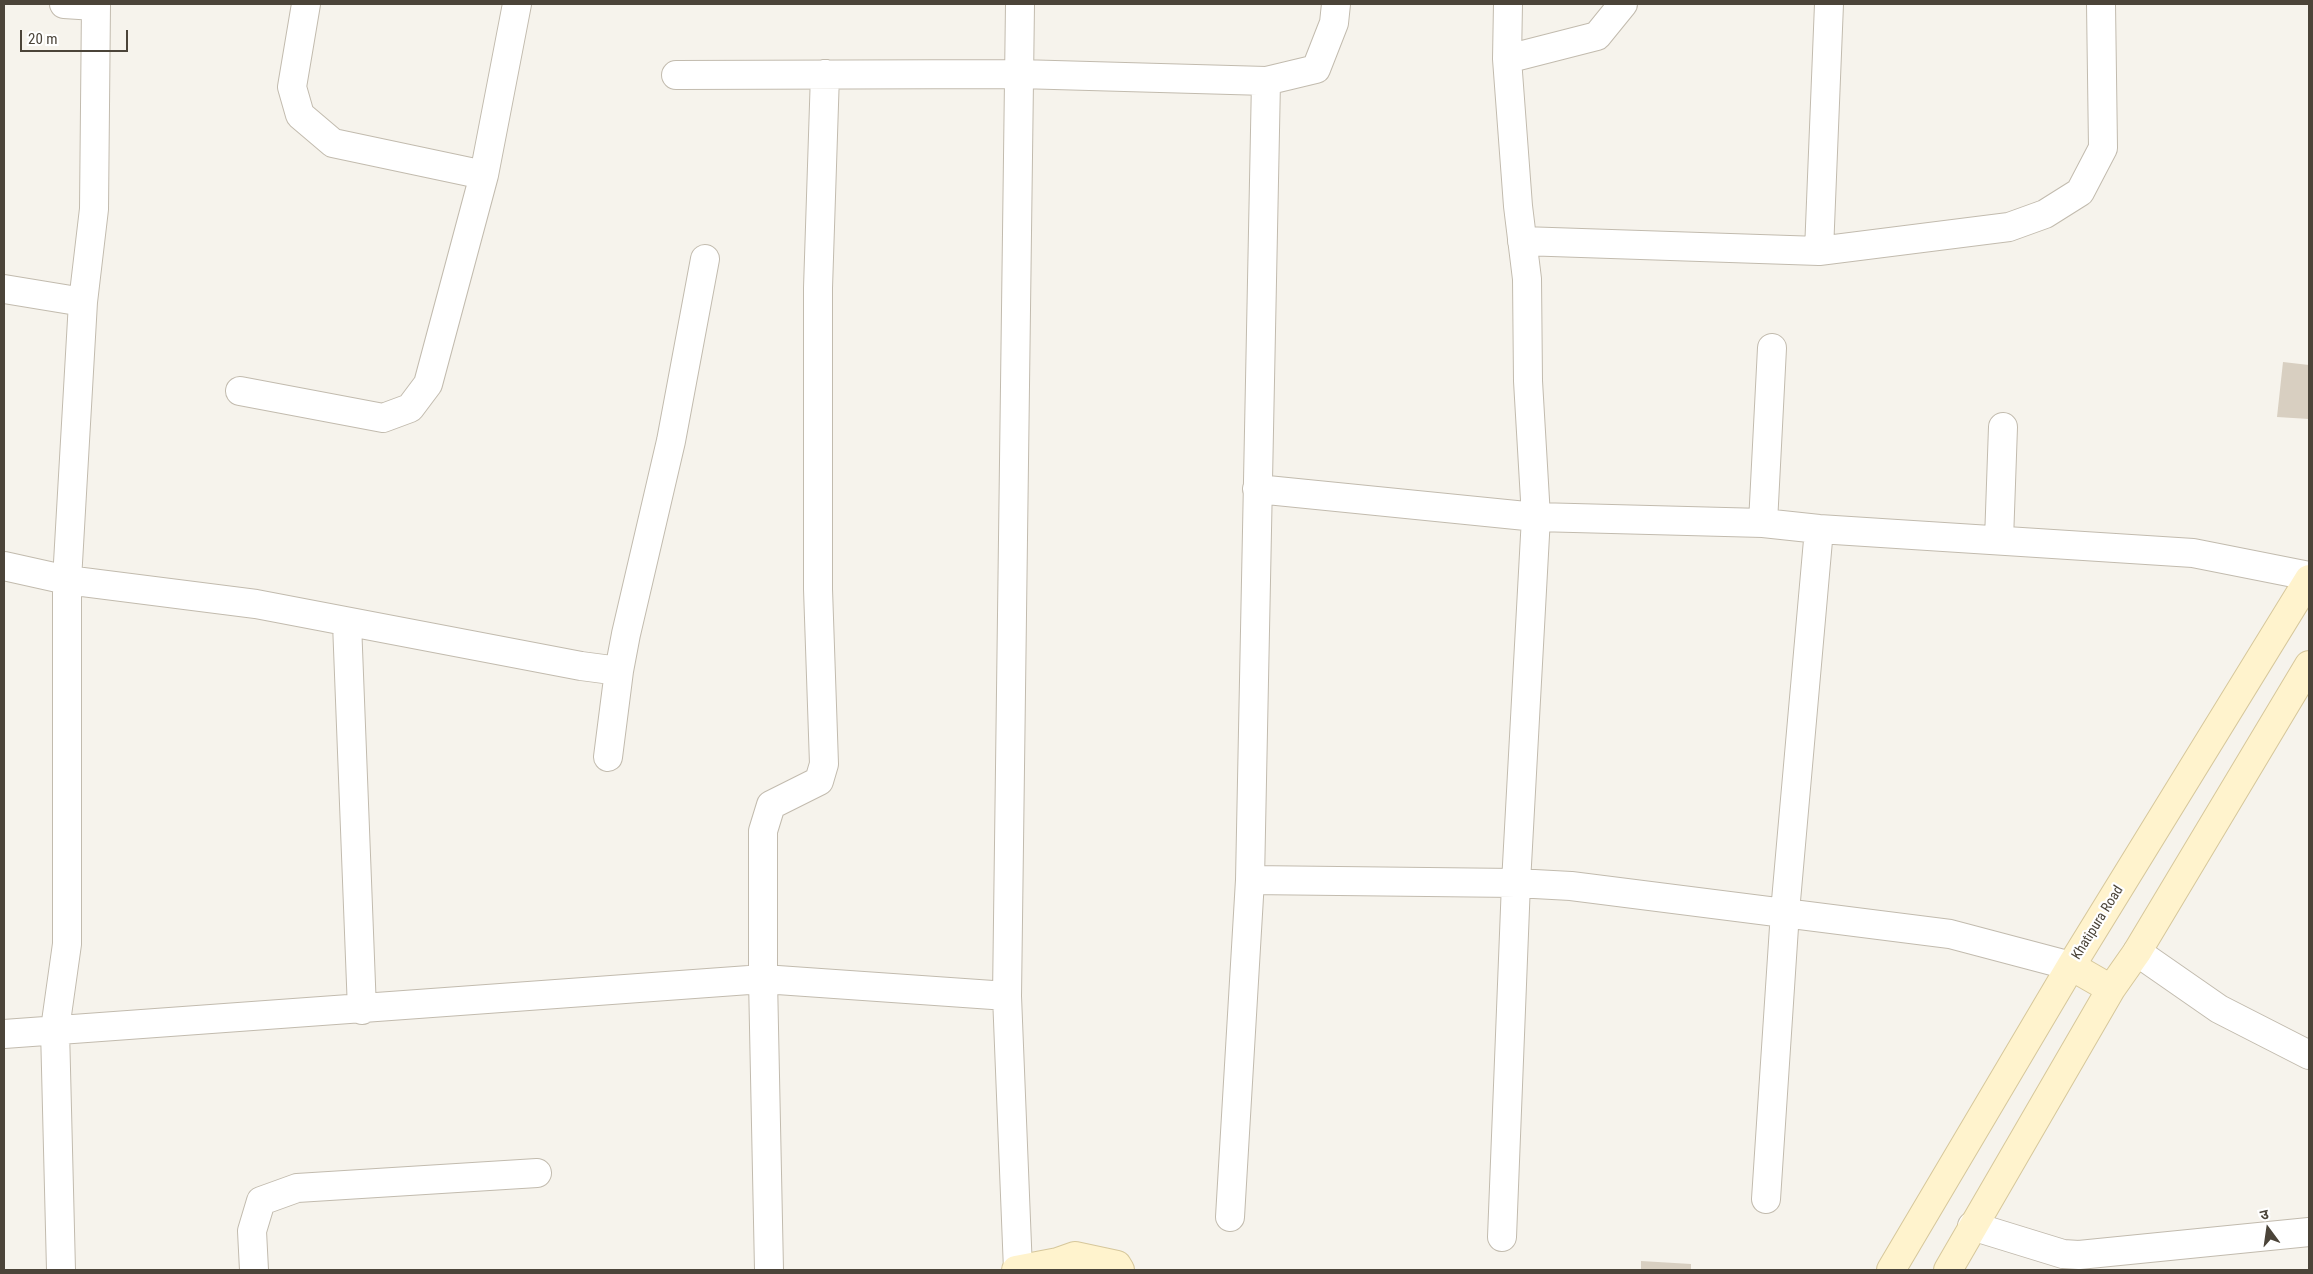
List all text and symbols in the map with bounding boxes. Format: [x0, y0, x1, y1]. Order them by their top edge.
scale bar [22, 20, 130, 52]
text: 20 m [28, 30, 58, 48]
street label: Khatipura Road [2069, 883, 2127, 963]
north arrow [2243, 1204, 2293, 1254]
text: उ [2258, 1206, 2270, 1223]

